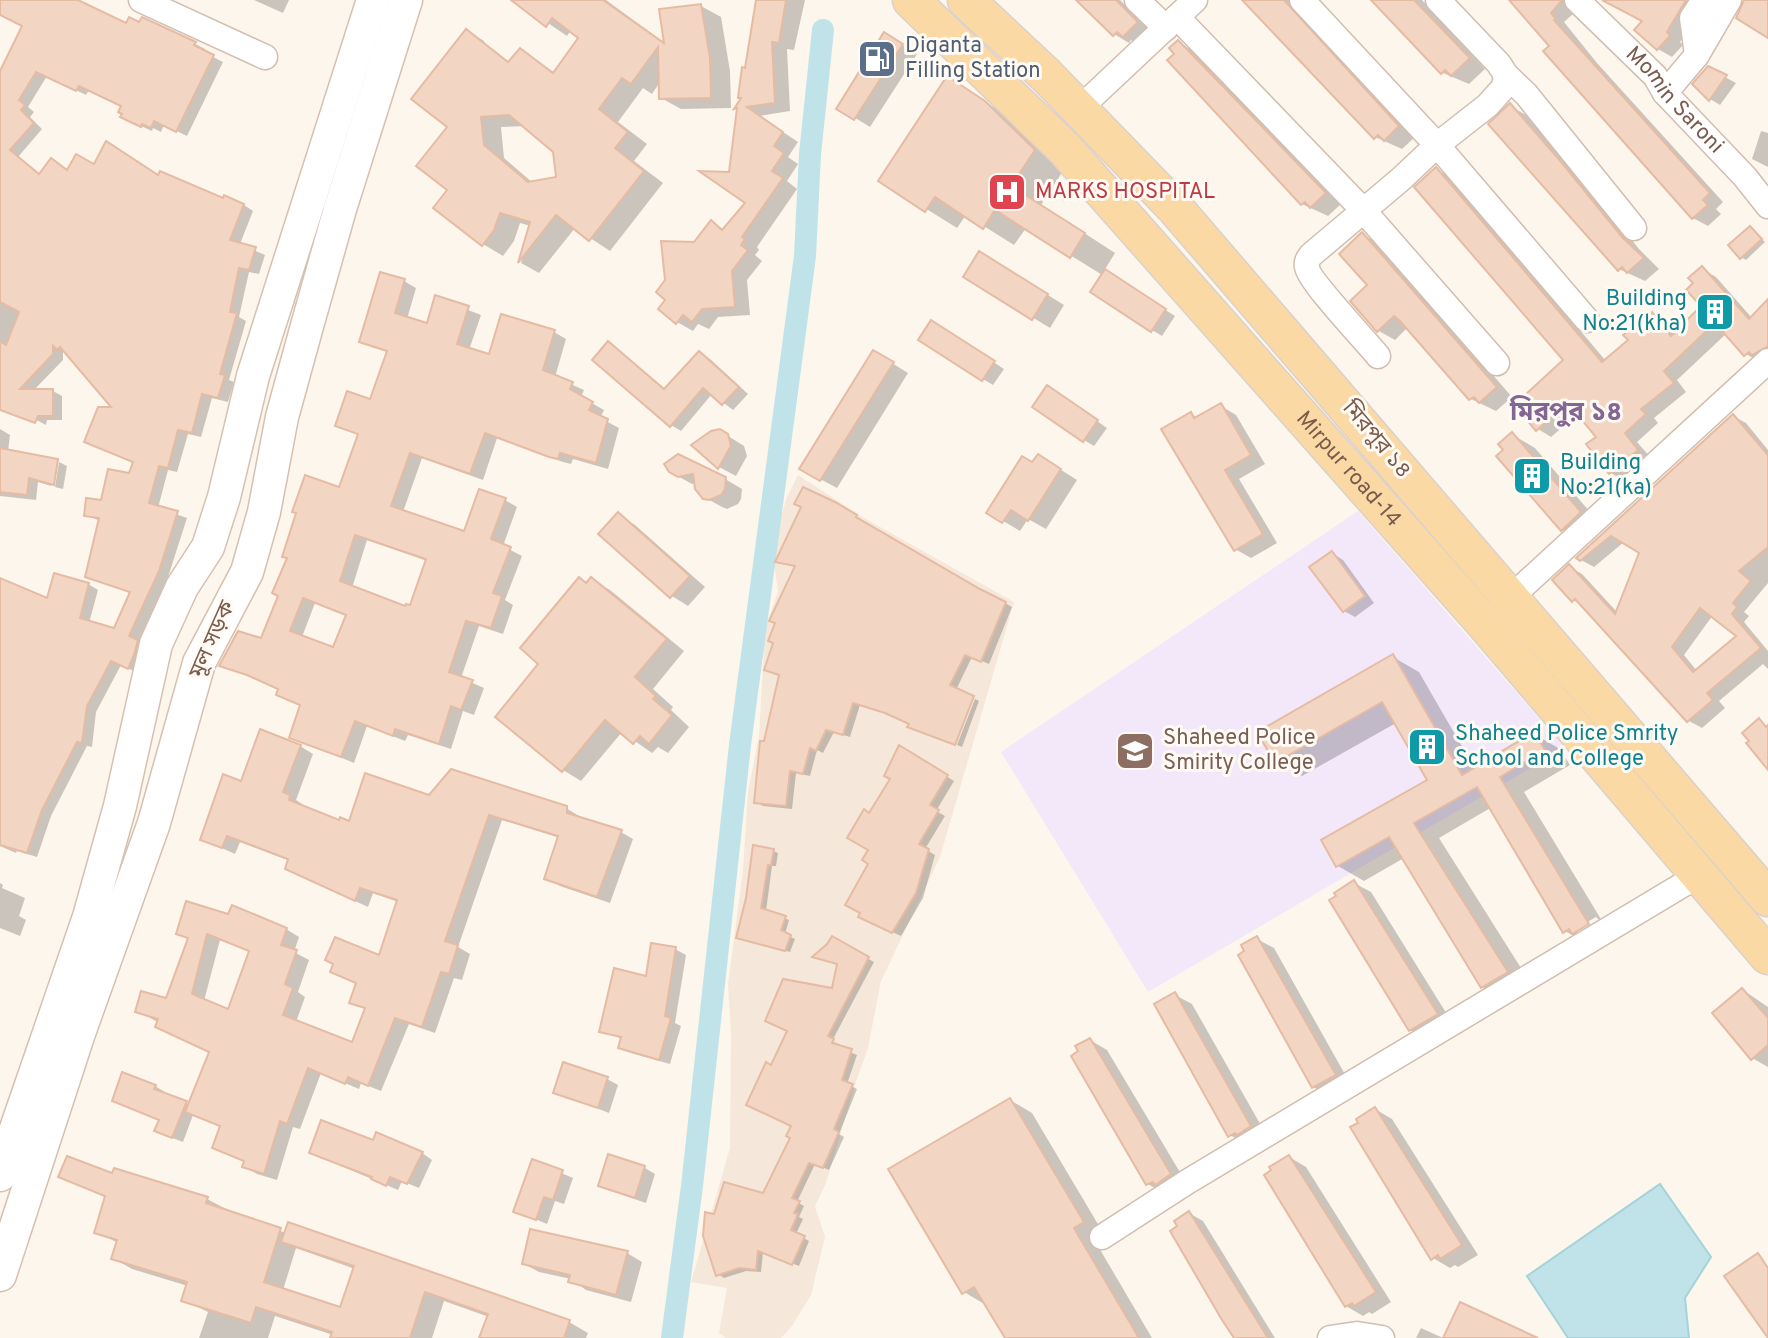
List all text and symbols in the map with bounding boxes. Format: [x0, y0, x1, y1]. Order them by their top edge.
place label: Diganta Filling Station [905, 33, 1041, 85]
fuel station icon: Diganta Filling Station [856, 38, 898, 80]
street label: Momin Saroni [1620, 41, 1729, 159]
hospital icon: MARKS HOSPITAL [986, 171, 1028, 213]
place label: MARKS HOSPITAL [1035, 179, 1215, 206]
place label: Building No:21(kha) [1582, 286, 1687, 338]
building icon: Building No:21(kha) [1694, 291, 1736, 333]
street label: মিরপুর ১৪ [1335, 394, 1417, 484]
district label: মিরপুর ১৪ [1509, 395, 1622, 430]
street label: Mirpur road-14 [1290, 406, 1407, 533]
place label: Building No:21(ka) [1560, 450, 1652, 502]
building icon: Building No:21(ka) [1511, 455, 1553, 497]
street label: মূল সড়ক [184, 597, 242, 684]
place label: Shaheed Police Smrity School and College [1455, 721, 1678, 773]
place label: Shaheed Police Smirity College [1163, 725, 1316, 777]
building icon: Shaheed Police Smrity School and College [1406, 726, 1448, 768]
school or university icon: Shaheed Police Smirity College [1114, 730, 1156, 772]

